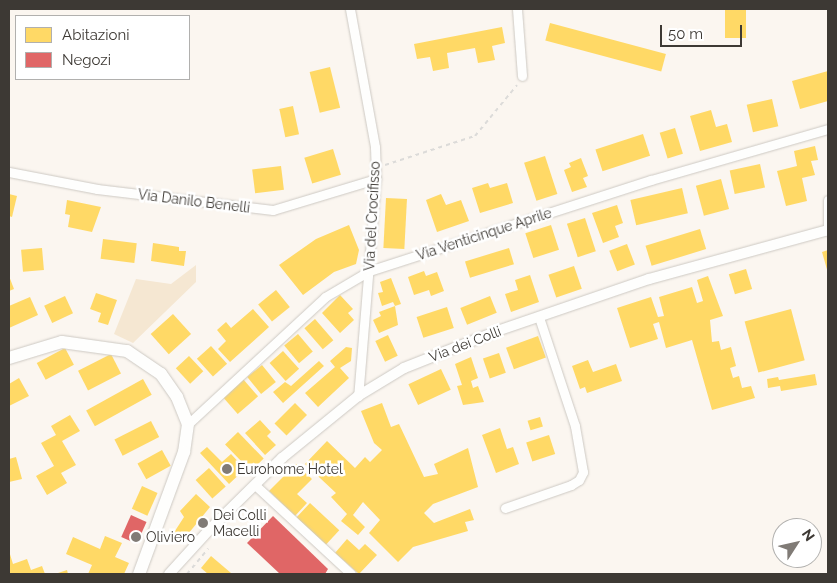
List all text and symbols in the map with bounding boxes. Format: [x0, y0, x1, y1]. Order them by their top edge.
legend [15, 15, 190, 80]
scale bar [662, 15, 744, 47]
text: 50 m [668, 25, 703, 43]
text: Abitazioni [62, 26, 129, 44]
text: Negozi [62, 51, 111, 69]
street label: Via del Crocifisso [361, 160, 383, 272]
street label: Via Danilo Benelli [137, 186, 251, 216]
street label: Via Venticinque Aprile [414, 204, 554, 264]
street label: Via dei Colli [427, 323, 503, 365]
place label: Eurohome Hotel [237, 461, 343, 477]
marker: Eurohome Hotel [221, 463, 233, 475]
place label: Dei Colli Macelli [213, 507, 266, 540]
marker: Dei Colli Macelli [197, 517, 209, 529]
north arrow [772, 518, 822, 568]
text: N [799, 526, 818, 544]
place label: Oliviero [146, 529, 195, 545]
marker: Oliviero [130, 531, 142, 543]

